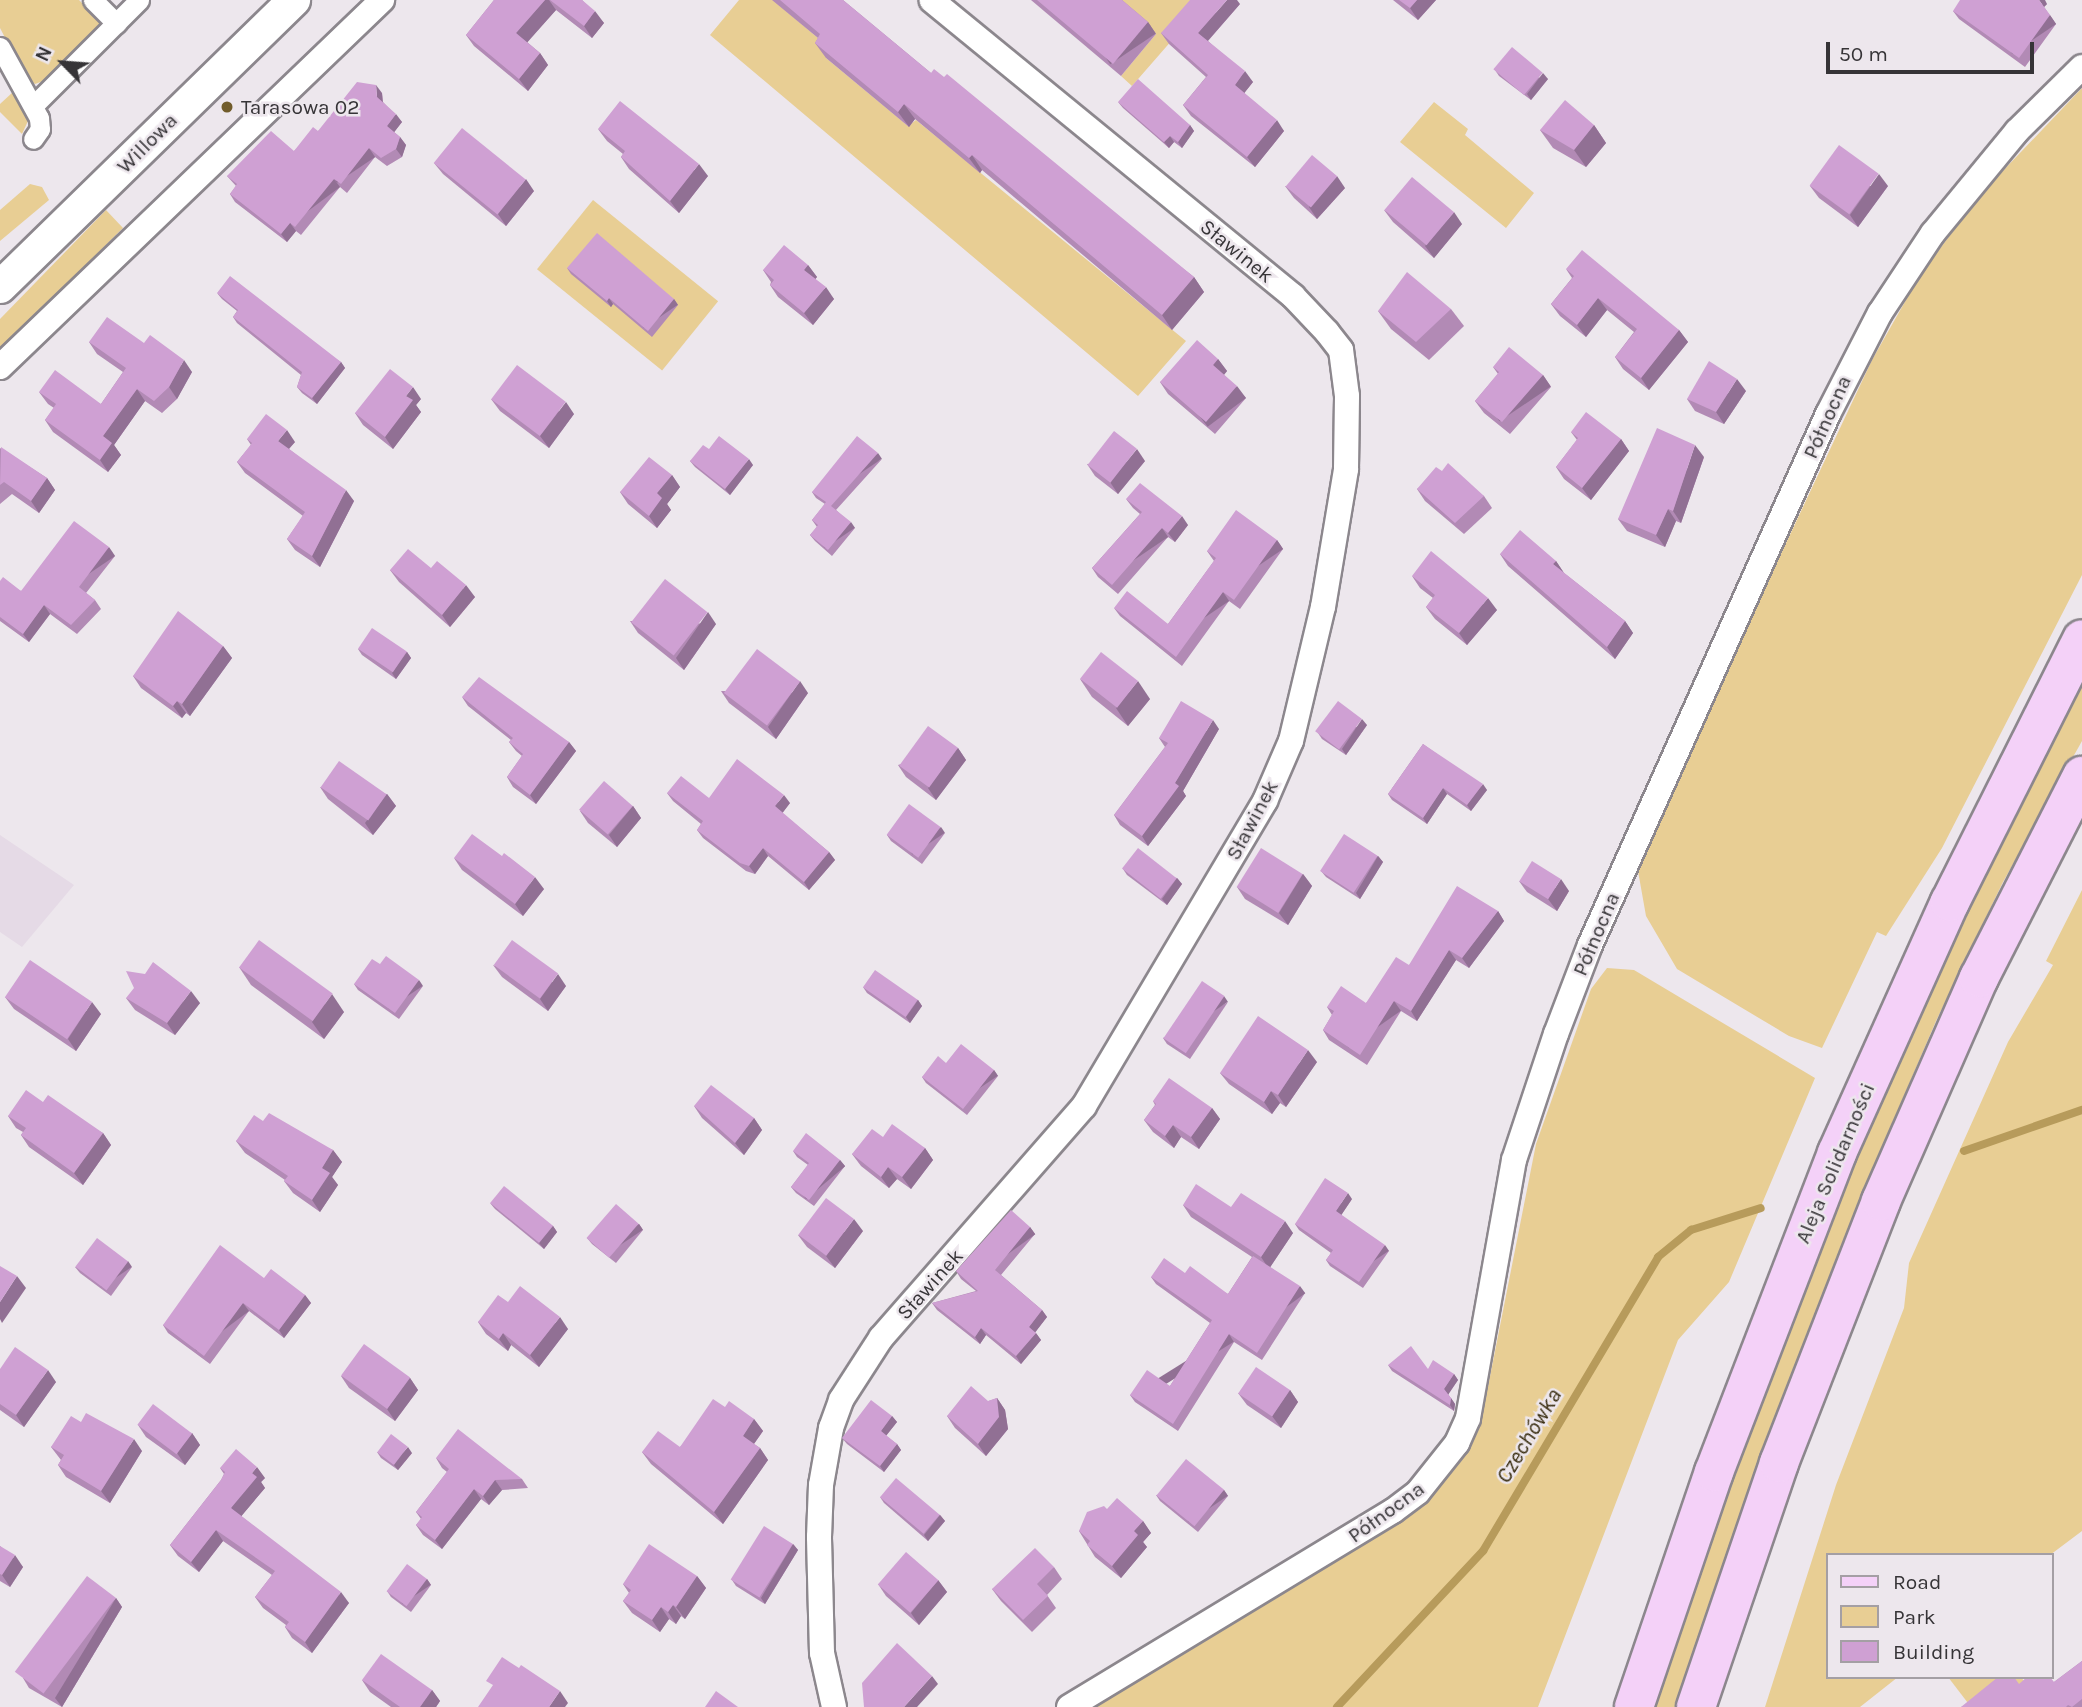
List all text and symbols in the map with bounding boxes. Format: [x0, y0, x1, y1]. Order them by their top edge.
north arrow [28, 28, 98, 98]
scale bar [1830, 28, 2038, 72]
text: 50 m [1839, 42, 1888, 66]
text: N [31, 43, 57, 65]
place label: Tarasowa 02 [241, 94, 359, 120]
marker: Tarasowa 02 [219, 99, 235, 115]
street label: Willowa [112, 108, 182, 178]
street label: Sławinek [1195, 214, 1279, 288]
street label: Północna [1798, 372, 1856, 462]
street label: Sławinek [1220, 776, 1284, 864]
street label: Północna [1567, 888, 1625, 980]
street label: Aleja Solidarności [1790, 1079, 1880, 1247]
street label: Sławinek [892, 1243, 968, 1325]
water label: Czechówka [1490, 1384, 1568, 1488]
street label: Północna [1343, 1476, 1429, 1548]
legend [1826, 1553, 2054, 1679]
text: Road [1893, 1570, 1941, 1594]
text: Park [1893, 1605, 1936, 1629]
text: Building [1893, 1640, 1974, 1664]

